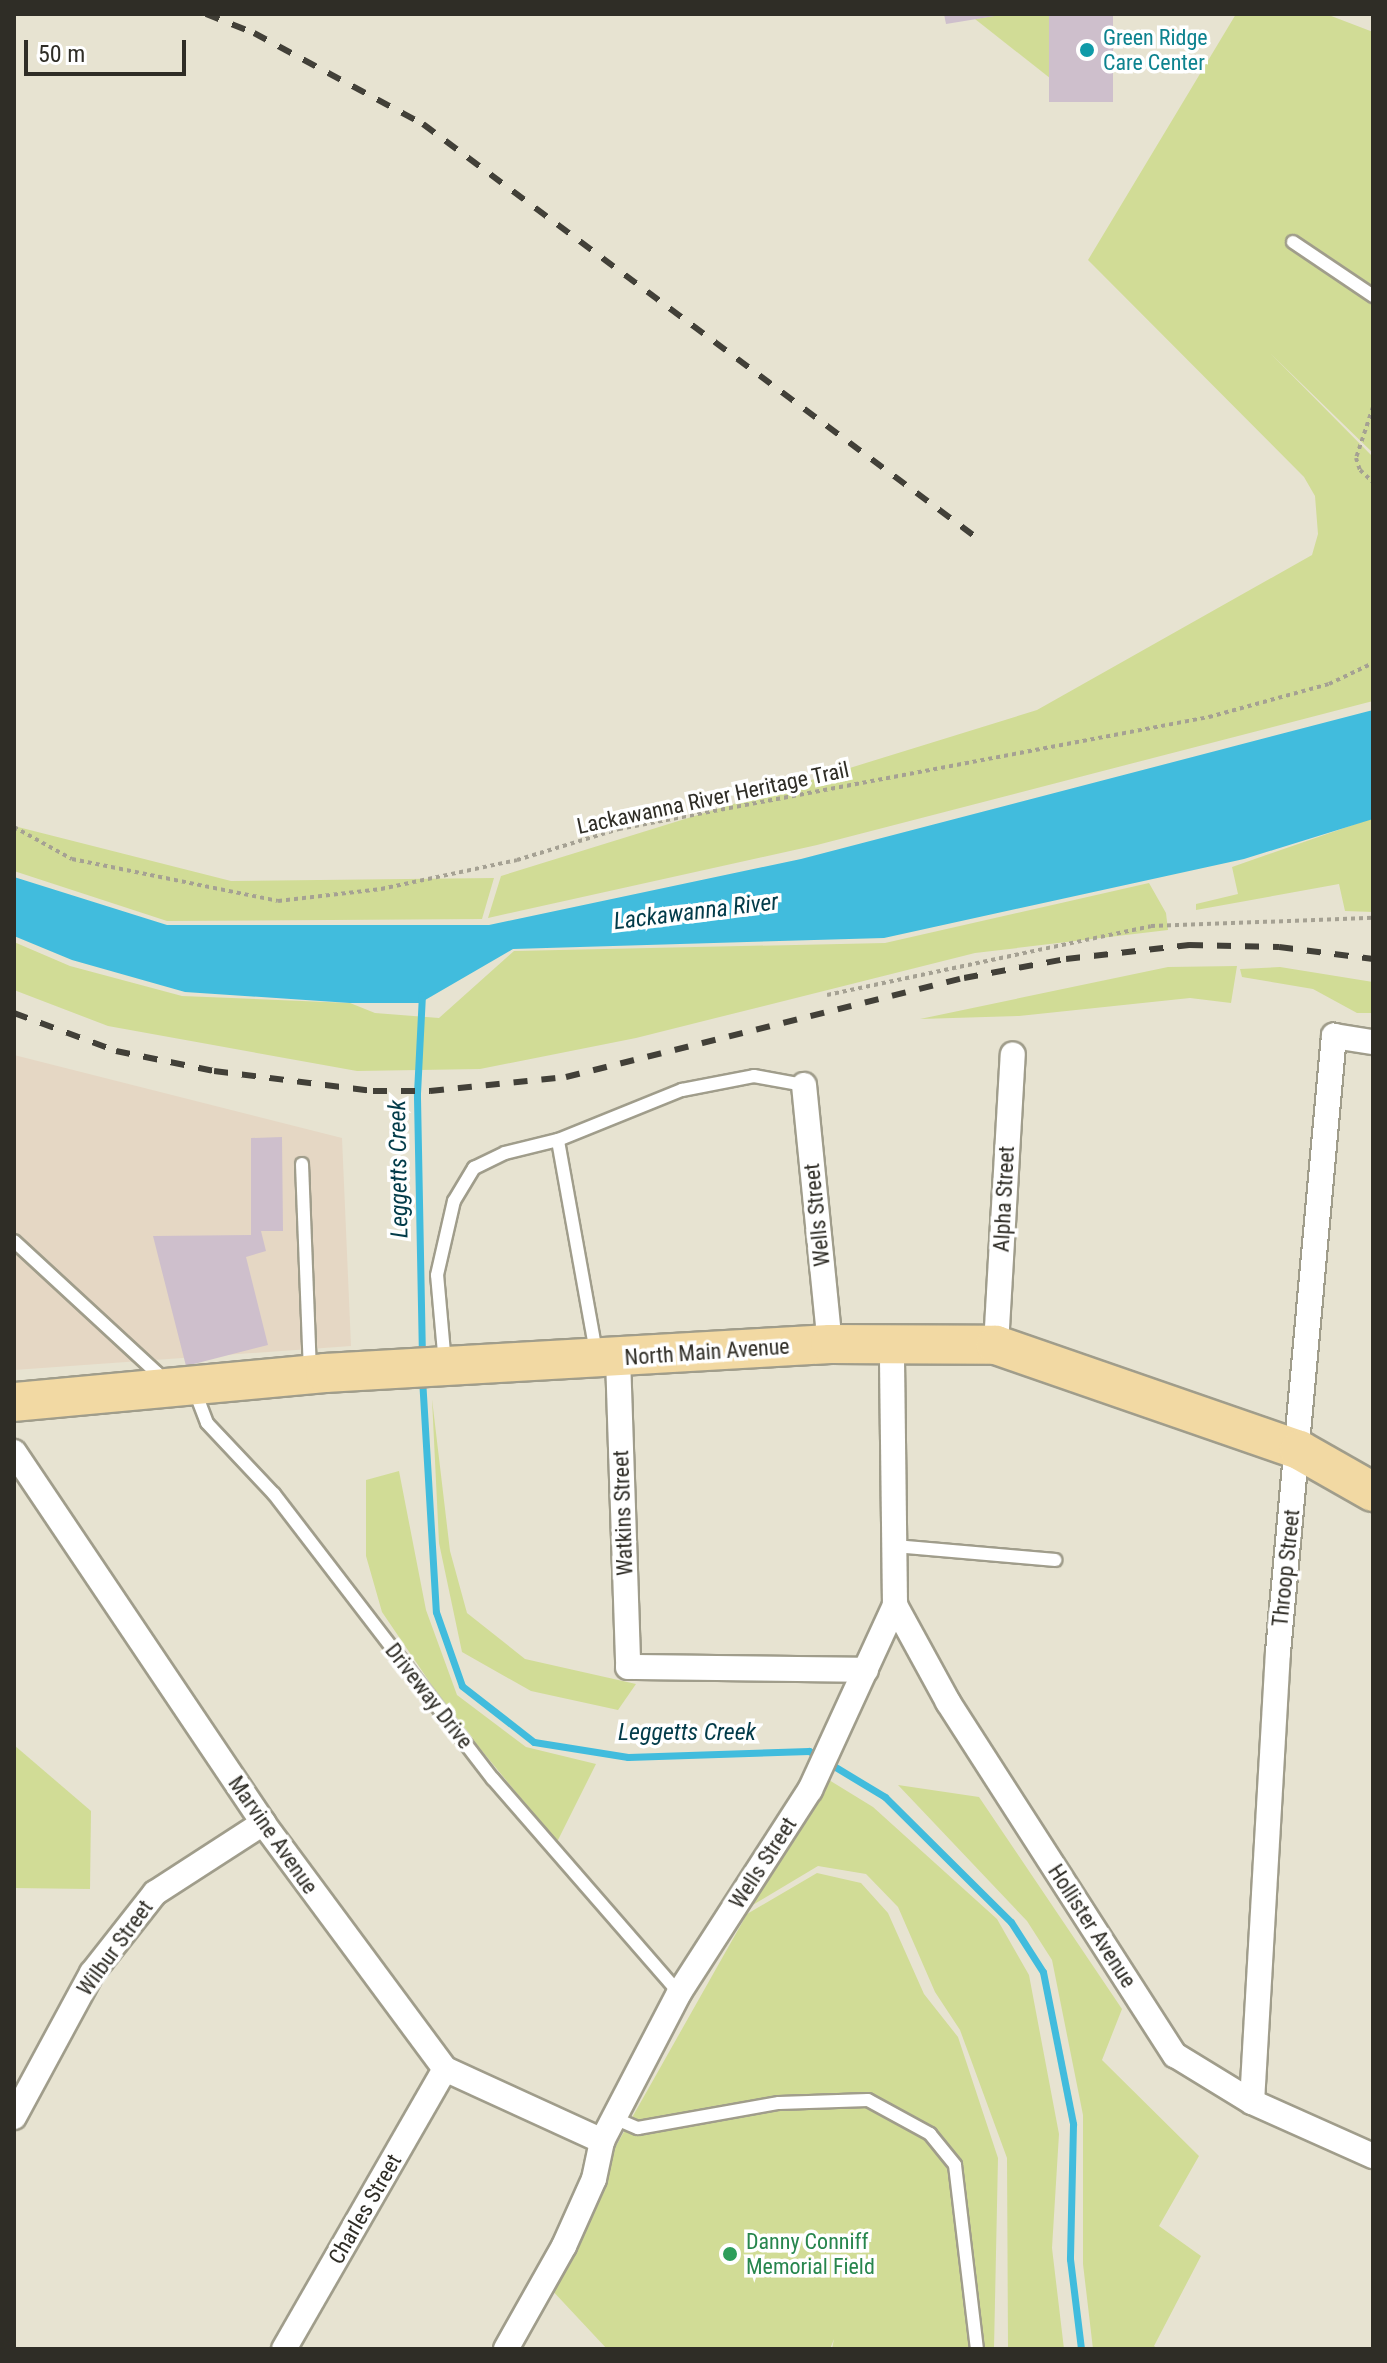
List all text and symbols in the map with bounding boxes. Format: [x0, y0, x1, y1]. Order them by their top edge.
scale bar [28, 24, 190, 74]
place label: Green Ridge Care Center [1103, 24, 1208, 76]
text: 50 m [38, 40, 85, 68]
marker: Green Ridge Care Center [1078, 41, 1096, 59]
street label: Lackawanna River Heritage Trail [574, 756, 852, 840]
water label: Lackawanna River [612, 888, 780, 936]
water label: Leggetts Creek [383, 1100, 415, 1238]
street label: Alpha Street [988, 1145, 1020, 1253]
street label: Wells Street [798, 1162, 836, 1268]
street label: North Main Avenue [624, 1333, 790, 1371]
street label: Watkins Street [608, 1450, 638, 1576]
street label: Throop Street [1267, 1508, 1305, 1628]
street label: Driveway Drive [380, 1638, 478, 1754]
water label: Leggetts Creek [618, 1719, 756, 1747]
street label: Marvine Avenue [223, 1771, 323, 1899]
street label: Wells Street [724, 1812, 802, 1914]
street label: Hollister Avenue [1042, 1859, 1142, 1993]
street label: Wilbur Street [72, 1895, 158, 2001]
street label: Charles Street [323, 2149, 407, 2269]
place label: Danny Conniff Memorial Field [746, 2228, 875, 2280]
marker: Danny Conniff Memorial Field [721, 2245, 739, 2263]

